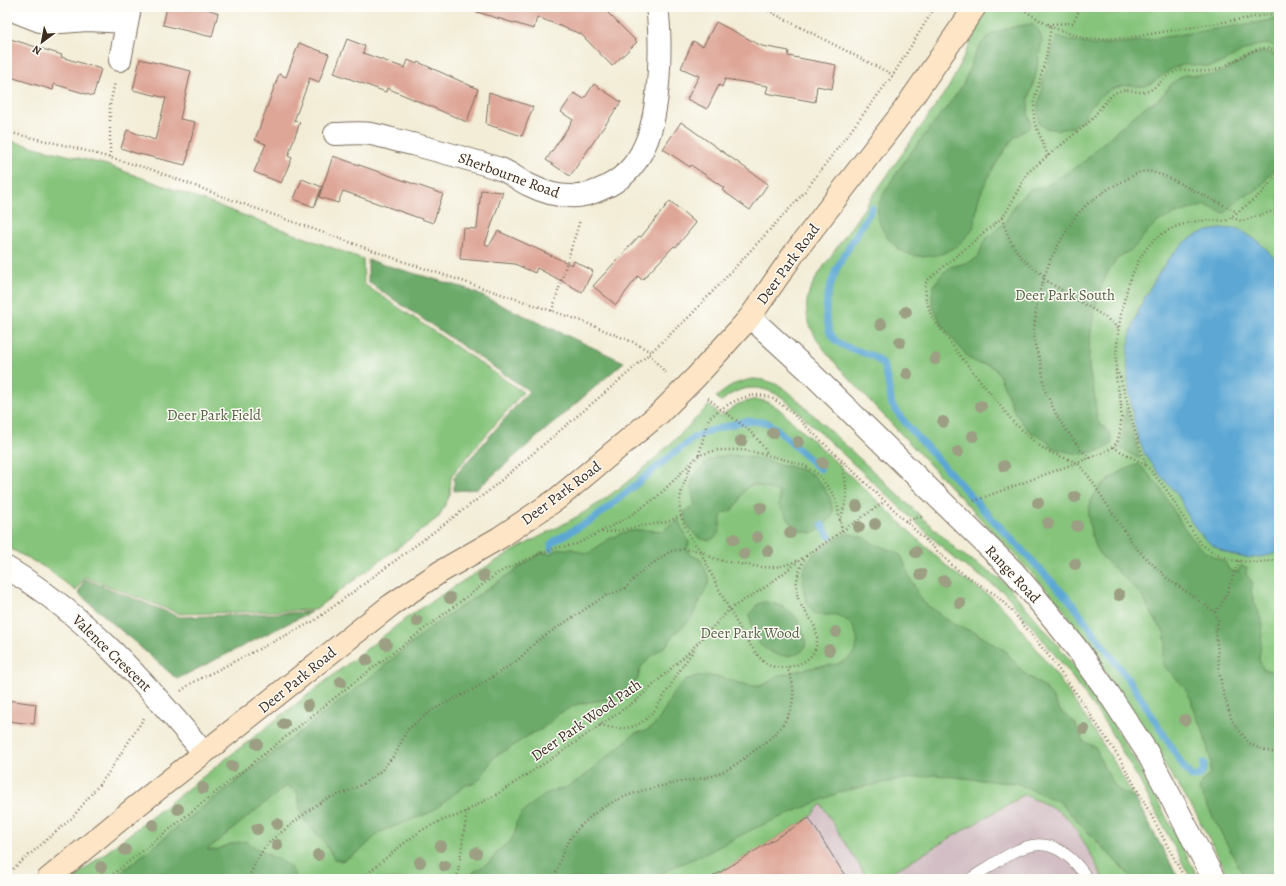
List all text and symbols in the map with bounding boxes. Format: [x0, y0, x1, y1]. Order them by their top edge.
north arrow [22, 22, 62, 62]
text: N [30, 42, 44, 59]
street label: Sherbourne Road [456, 147, 563, 203]
street label: Deer Park Road [752, 219, 825, 308]
park label: Deer Park South [1015, 285, 1115, 305]
park label: Deer Park Field [167, 405, 262, 425]
street label: Deer Park Road [517, 456, 606, 530]
street label: Range Road [981, 541, 1046, 608]
street label: Valence Crescent [67, 609, 156, 696]
park label: Deer Park Wood [700, 623, 801, 643]
street label: Deer Park Road [254, 642, 341, 718]
street label: Deer Park Wood Path [527, 674, 645, 766]

